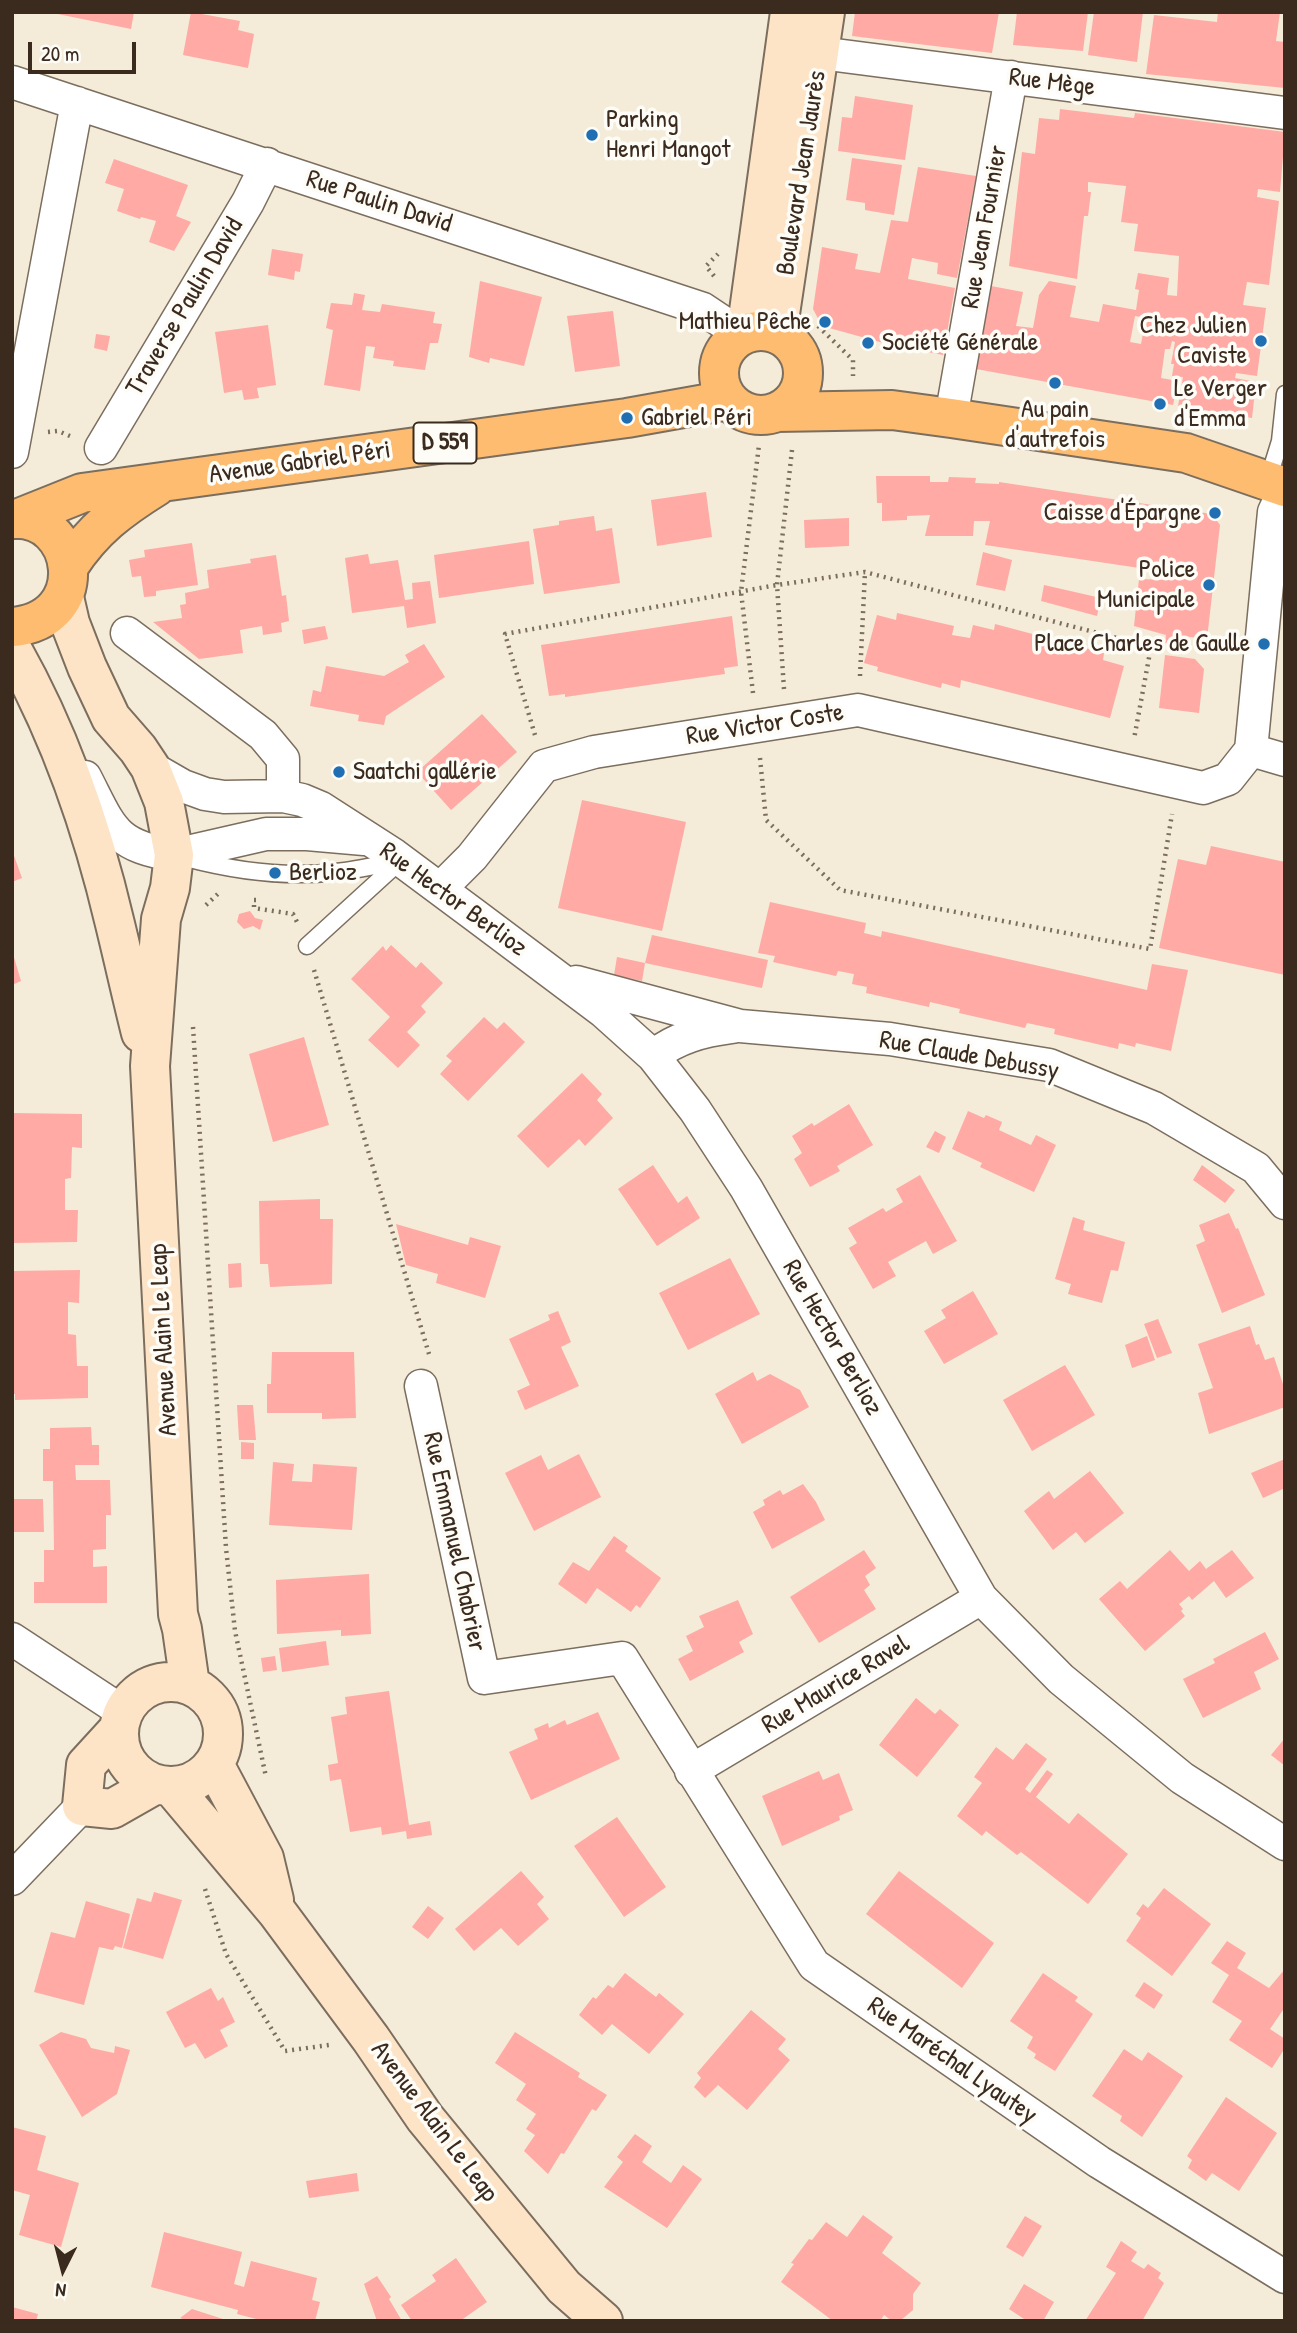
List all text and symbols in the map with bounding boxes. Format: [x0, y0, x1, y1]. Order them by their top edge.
scale bar [32, 28, 140, 72]
text: 20 m [41, 39, 79, 68]
street label: Rue Mège [1007, 62, 1097, 104]
street label: Boulevard Jean Jaurès [770, 69, 834, 277]
place label: Parking Henri Mangot [606, 104, 730, 166]
marker: Parking Henri Mangot [584, 127, 600, 143]
street label: Rue Jean Fournier [955, 143, 1015, 311]
street label: Rue Paulin David [302, 164, 456, 240]
street label: Traverse Paulin David [120, 212, 250, 402]
place label: Mathieu Pêche [679, 306, 811, 338]
place label: Chez Julien Caviste [1140, 310, 1247, 372]
marker: Mathieu Pêche [817, 314, 833, 330]
place label: Société Générale [882, 327, 1038, 359]
marker: Chez Julien Caviste [1253, 333, 1269, 349]
marker: Société Générale [860, 335, 876, 351]
place label: Le Verger d'Emma [1174, 373, 1267, 434]
marker: Au pain d'autrefois [1047, 375, 1063, 391]
place label: Au pain d'autrefois [1005, 394, 1105, 456]
marker: Le Verger d'Emma [1152, 396, 1168, 412]
place label: Gabriel Péri [641, 402, 752, 434]
marker: Gabriel Péri [619, 410, 635, 426]
road number: D 559 [414, 422, 476, 463]
street label: Avenue Gabriel Péri [207, 435, 393, 491]
place label: Caisse d'Épargne [1043, 497, 1201, 529]
marker: Caisse d'Épargne [1207, 505, 1223, 521]
place label: Police Municipale [1097, 554, 1195, 616]
marker: Police Municipale [1201, 577, 1217, 593]
place label: Place Charles de Gaulle [1034, 628, 1250, 660]
marker: Place Charles de Gaulle [1256, 636, 1272, 652]
street label: Rue Victor Coste [684, 697, 846, 753]
place label: Saatchi gallérie [353, 756, 497, 788]
marker: Saatchi gallérie [331, 764, 347, 780]
street label: Rue Hector Berlioz [373, 836, 533, 964]
place label: Berlioz [289, 857, 357, 889]
marker: Berlioz [267, 865, 283, 881]
street label: Rue Claude Debussy [877, 1025, 1061, 1087]
street label: Avenue Alain Le Leap [143, 1243, 185, 1437]
street label: Rue Hector Berlioz [775, 1255, 889, 1421]
street label: Rue Emmanuel Chabrier [416, 1430, 492, 1654]
street label: Rue Maurice Ravel [757, 1629, 915, 1741]
street label: Rue Maréchal Lyautey [861, 1991, 1043, 2131]
street label: Avenue Alain Le Leap [364, 2036, 504, 2208]
north arrow [28, 2235, 98, 2305]
text: N [54, 2277, 67, 2304]

